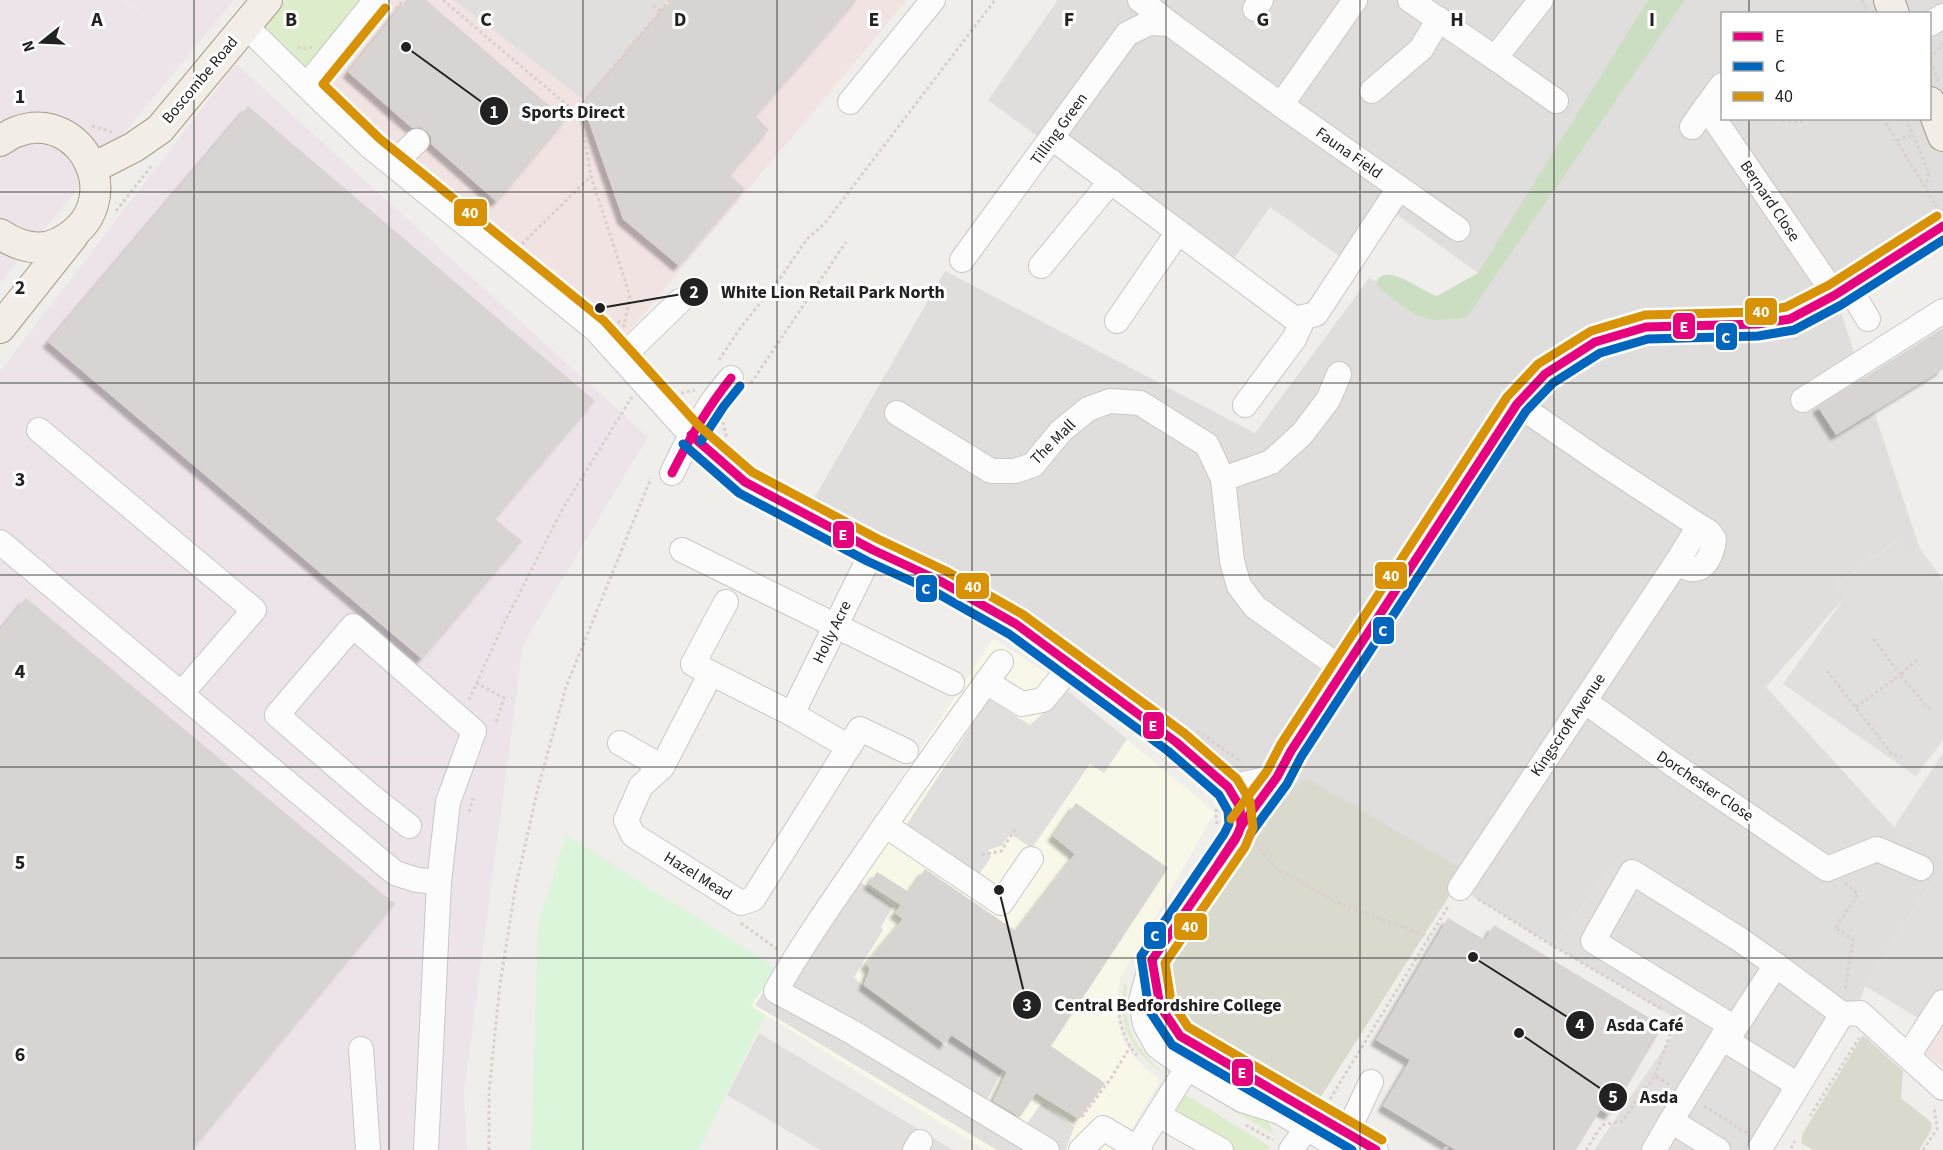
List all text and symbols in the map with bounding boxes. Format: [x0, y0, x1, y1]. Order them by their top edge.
text: A [90, 6, 103, 34]
text: B [285, 6, 297, 34]
text: C [480, 6, 492, 34]
text: D [674, 6, 686, 34]
text: E [869, 6, 879, 34]
text: F [1064, 6, 1074, 34]
text: G [1257, 6, 1269, 34]
text: H [1450, 6, 1464, 34]
text: I [1649, 6, 1655, 34]
north arrow [12, 12, 72, 72]
legend [1721, 12, 1931, 120]
text: E [1775, 24, 1785, 49]
street label: Boscombe Road [157, 32, 243, 128]
text: N [17, 38, 41, 55]
text: C [1775, 54, 1785, 79]
text: 1 [15, 83, 25, 111]
text: 40 [1775, 84, 1793, 109]
street label: Tilling Green [1025, 88, 1093, 170]
callout: Sports Direct [479, 93, 637, 129]
text: 1 [489, 100, 499, 125]
text: Sports Direct [521, 100, 625, 125]
street label: Fauna Field [1311, 122, 1387, 184]
street label: Bernard Close [1735, 156, 1805, 246]
line badge: 40 [453, 198, 488, 227]
text: 40 [462, 202, 478, 224]
text: 2 [15, 274, 25, 302]
callout: White Lion Retail Park North [679, 274, 957, 310]
text: 2 [689, 280, 699, 305]
text: White Lion Retail Park North [721, 280, 945, 305]
line badge: 40 [1744, 297, 1778, 326]
text: 40 [1753, 301, 1769, 323]
line badge: E [1672, 312, 1696, 340]
text: E [1680, 316, 1688, 338]
line badge: C [1715, 322, 1738, 351]
text: C [1721, 327, 1731, 349]
street label: The Mall [1025, 414, 1081, 470]
text: 3 [15, 466, 25, 494]
line badge: E [832, 520, 855, 549]
text: E [839, 524, 847, 546]
line badge: 40 [1374, 561, 1408, 590]
text: 40 [1383, 565, 1399, 587]
line badge: 40 [955, 572, 990, 600]
line badge: C [915, 574, 938, 603]
text: 40 [965, 576, 981, 598]
text: C [921, 578, 931, 600]
street label: Holly Acre [807, 597, 857, 667]
line badge: C [1372, 616, 1395, 645]
text: C [1378, 620, 1388, 642]
text: 4 [15, 658, 26, 686]
street label: Kingscroft Avenue [1525, 669, 1611, 781]
line badge: E [1142, 711, 1165, 740]
text: E [1149, 715, 1157, 737]
street label: Dorchester Close [1652, 745, 1758, 827]
street label: Hazel Mead [660, 846, 736, 906]
text: 5 [15, 849, 25, 877]
line badge: 40 [1173, 912, 1208, 941]
text: 40 [1182, 916, 1198, 938]
line badge: C [1143, 921, 1167, 950]
text: C [1150, 925, 1160, 947]
callout: Central Bedfordshire College [1012, 987, 1294, 1023]
text: 3 [1022, 993, 1032, 1018]
text: Central Bedfordshire College [1054, 993, 1282, 1018]
callout: Asda Café [1565, 1007, 1696, 1043]
text: 4 [1575, 1013, 1585, 1038]
text: Asda Café [1605, 1013, 1684, 1038]
text: 6 [15, 1041, 25, 1069]
line badge: E [1231, 1058, 1254, 1087]
text: E [1238, 1062, 1246, 1084]
callout: Asda [1598, 1079, 1690, 1115]
text: 5 [1608, 1085, 1618, 1110]
text: Asda [1639, 1085, 1678, 1110]

